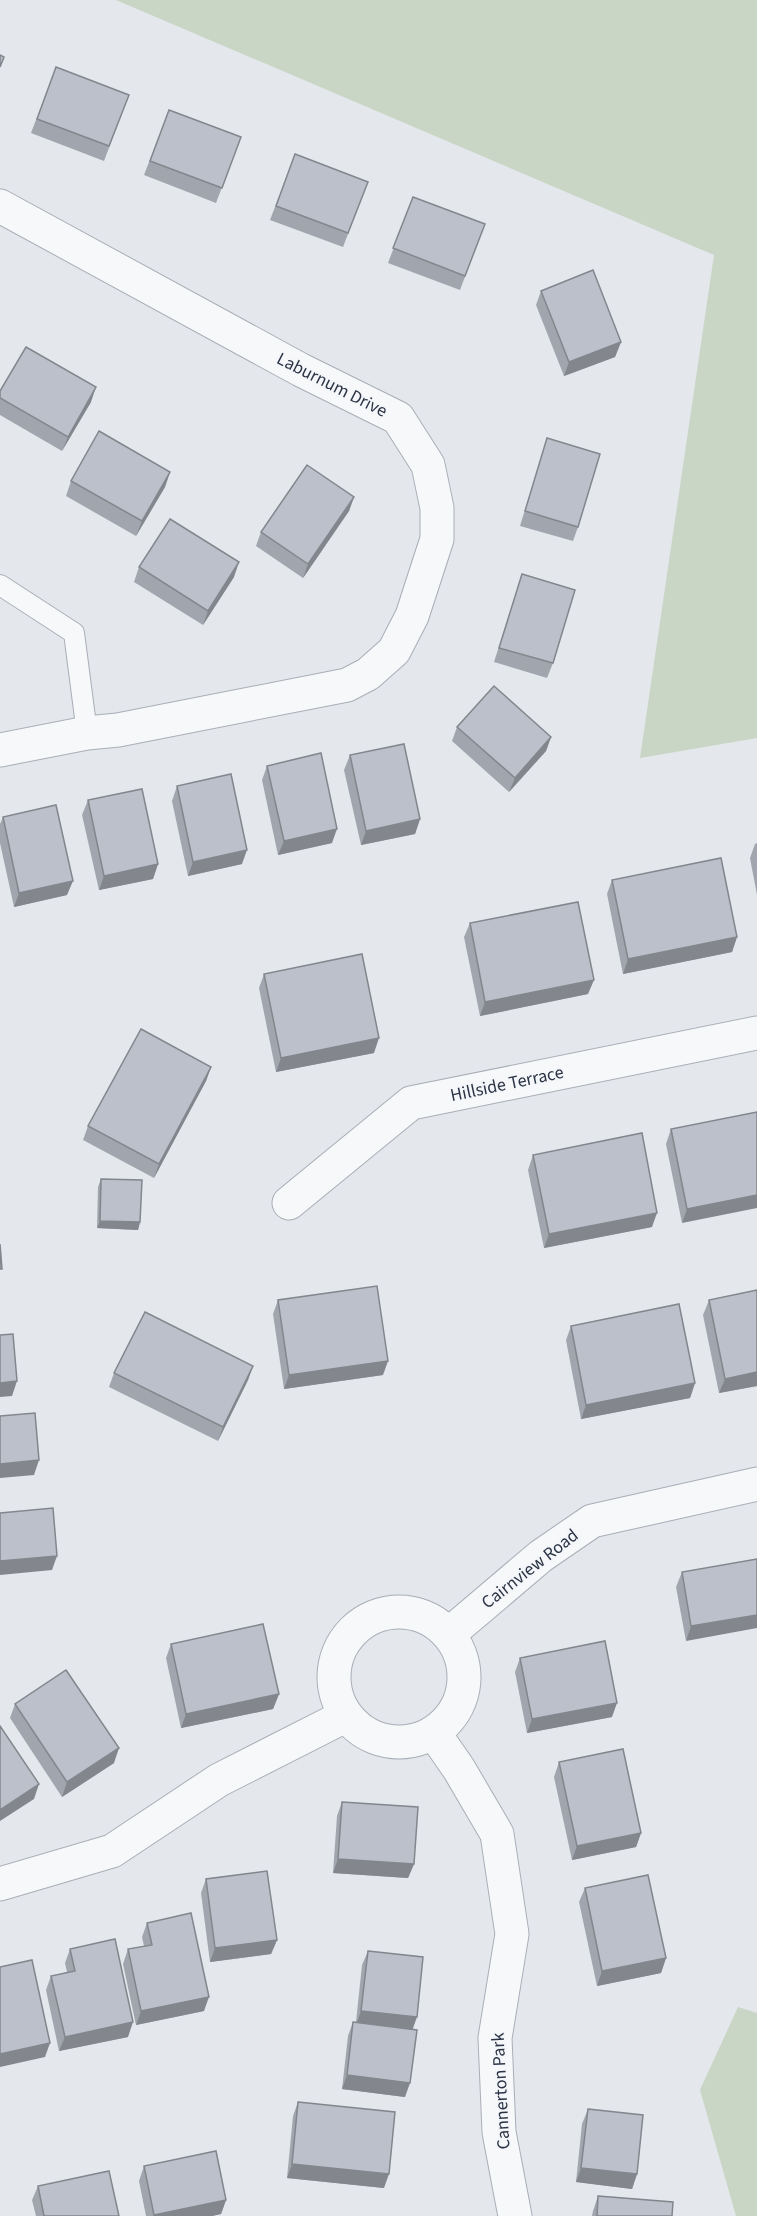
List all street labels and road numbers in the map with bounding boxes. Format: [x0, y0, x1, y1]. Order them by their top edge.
street label: Laburnum Drive [272, 346, 392, 424]
street label: Hillside Terrace [448, 1060, 566, 1108]
street label: Cairnview Road [476, 1523, 584, 1615]
street label: Cannerton Park [485, 2032, 517, 2150]

